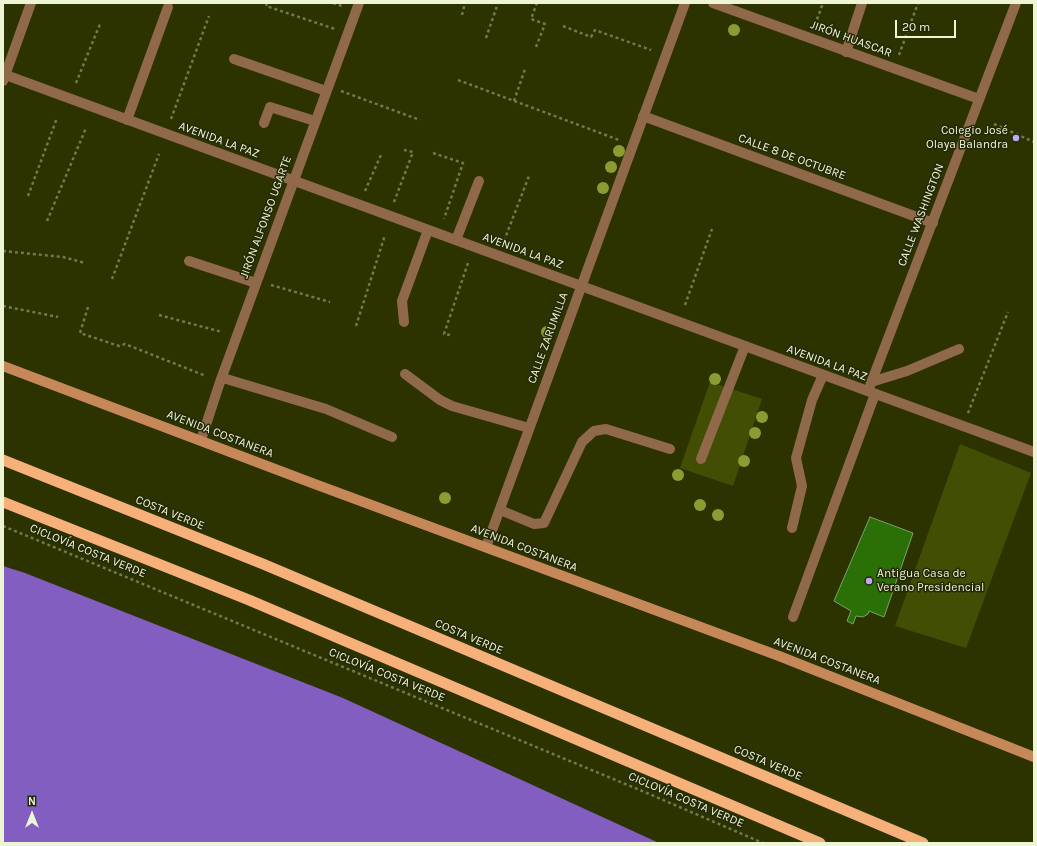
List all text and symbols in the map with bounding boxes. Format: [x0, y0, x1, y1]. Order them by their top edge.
scale bar [897, 12, 958, 38]
street label: JIRÓN HUASCAR [808, 18, 894, 60]
text: 20 m [902, 20, 930, 34]
street label: AVENIDA LA PAZ [177, 119, 261, 161]
place label: Colegio José Olaya Balandra [926, 124, 1008, 152]
street label: CALLE 8 DE OCTUBRE [736, 131, 848, 183]
marker: Colegio José Olaya Balandra [1011, 133, 1021, 143]
street label: JIRÓN ALFONSO UGARTE [237, 154, 295, 280]
street label: CALLE WASHINGTON [895, 162, 947, 268]
street label: AVENIDA LA PAZ [481, 230, 565, 272]
street label: CALLE ZARUMILLA [525, 290, 571, 386]
street label: AVENIDA LA PAZ [785, 342, 869, 384]
street label: AVENIDA COSTANERA [165, 407, 275, 461]
street label: COSTA VERDE [133, 493, 207, 533]
street label: CICLOVÍA COSTA VERDE [28, 521, 148, 581]
street label: AVENIDA COSTANERA [469, 521, 579, 575]
place label: Antigua Casa de Verano Presidencial [877, 567, 984, 595]
marker: Antigua Casa de Verano Presidencial [864, 576, 874, 586]
street label: COSTA VERDE [433, 616, 505, 658]
street label: AVENIDA COSTANERA [772, 634, 882, 688]
street label: CICLOVÍA COSTA VERDE [327, 645, 447, 705]
street label: COSTA VERDE [732, 742, 804, 784]
street label: CICLOVÍA COSTA VERDE [626, 769, 746, 831]
north arrow [12, 794, 52, 834]
text: N [28, 795, 36, 808]

